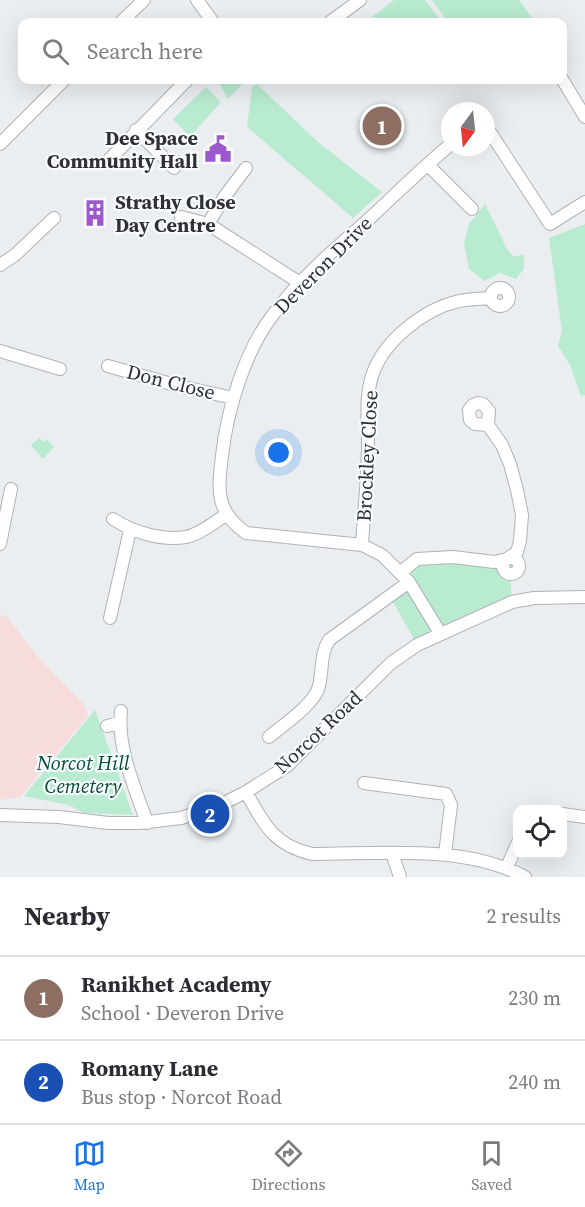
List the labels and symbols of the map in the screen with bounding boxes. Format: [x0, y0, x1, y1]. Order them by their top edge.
north arrow [441, 102, 495, 156]
pin: 1 [362, 104, 401, 148]
place label: Dee Space Community Hall [47, 124, 198, 175]
public building icon: Dee Space Community Hall [203, 134, 233, 164]
place label: Strathy Close Day Centre [115, 188, 236, 239]
building icon: Strathy Close Day Centre [80, 198, 110, 228]
street label: Deveron Drive [268, 210, 378, 320]
street label: Don Close [124, 357, 218, 407]
street label: Brockley Close [350, 390, 384, 522]
your location [264, 438, 293, 467]
street label: Norcot Road [268, 684, 369, 780]
park label: Norcot Hill Cemetery [36, 749, 130, 800]
pin: 2 [190, 792, 230, 836]

